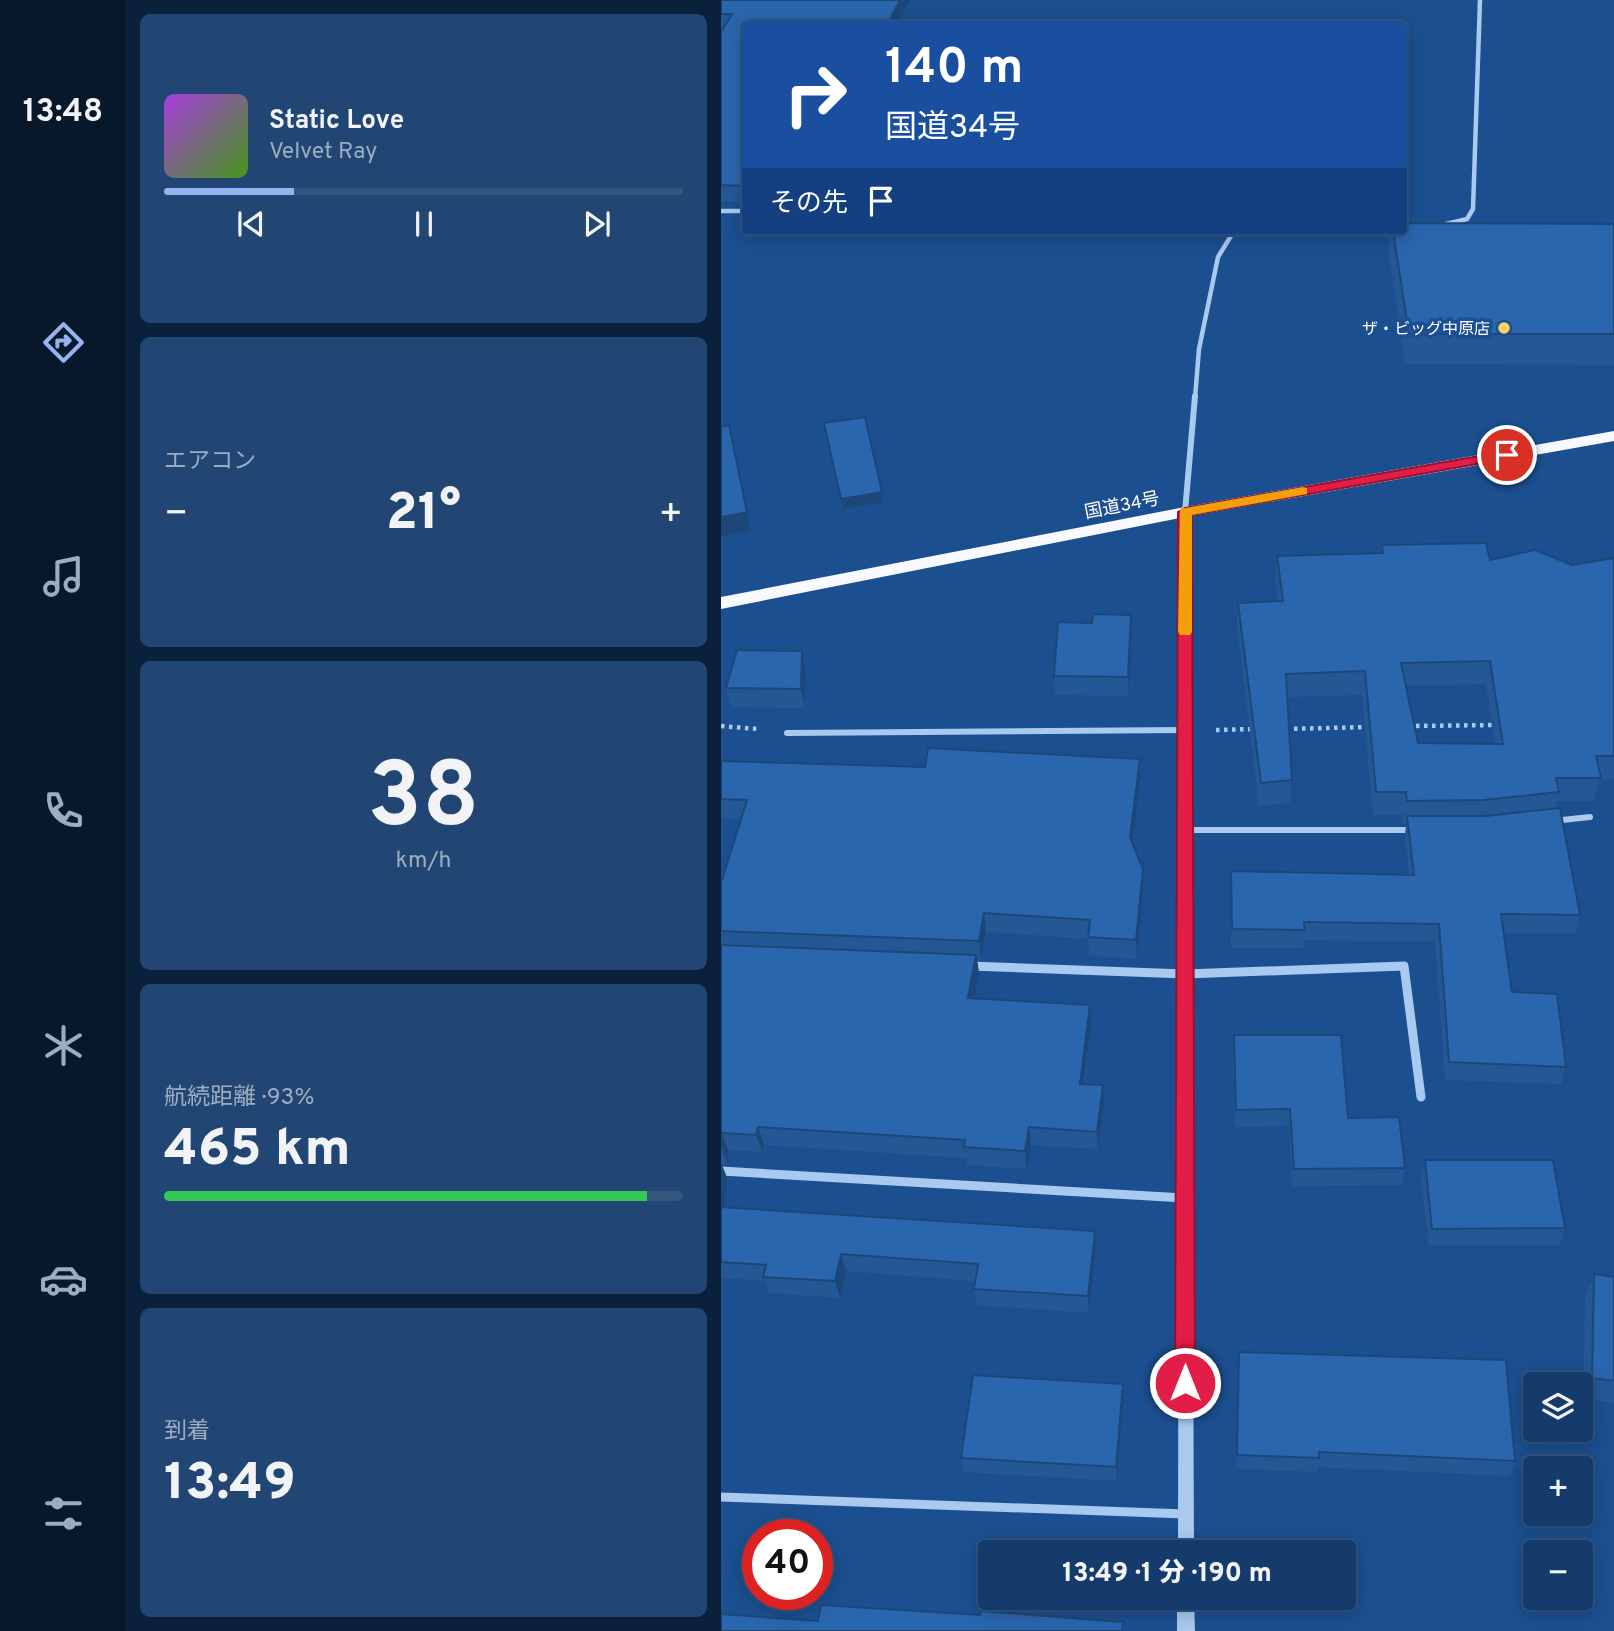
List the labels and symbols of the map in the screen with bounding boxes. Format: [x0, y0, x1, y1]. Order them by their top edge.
place label: ザ・ビッグ中原店 [1362, 320, 1490, 340]
marker: ザ・ビッグ中原店 [1496, 320, 1512, 336]
pin [1477, 425, 1537, 485]
street label: 国道34号 [1083, 488, 1162, 525]
position arrow [1148, 1346, 1222, 1420]
speed limit sign: 40 [742, 1519, 833, 1610]

